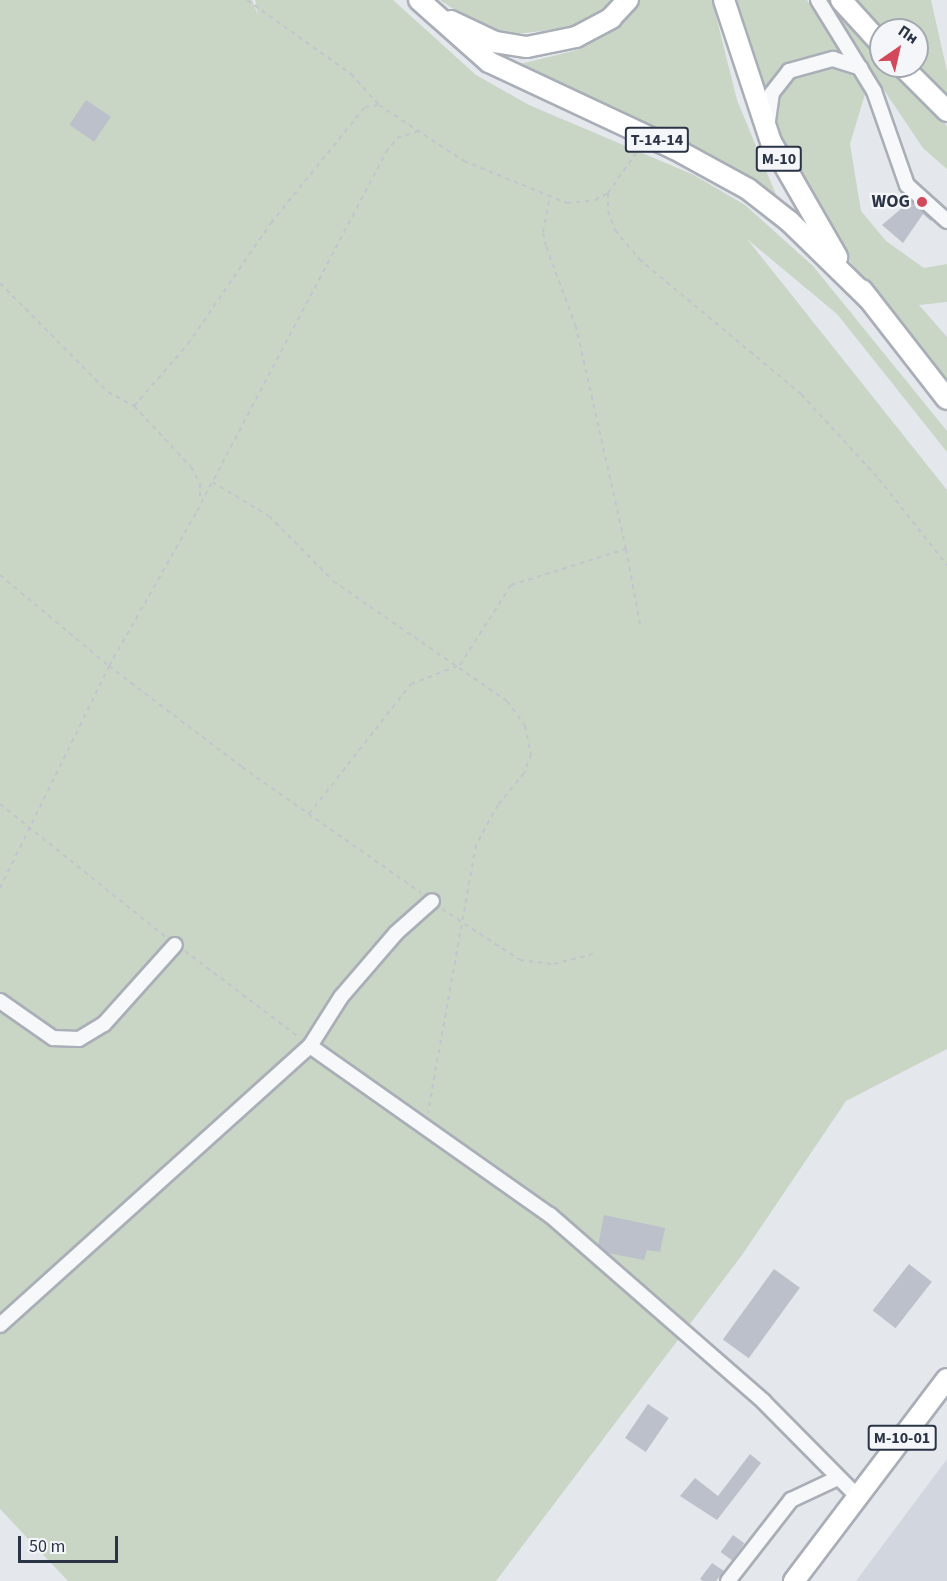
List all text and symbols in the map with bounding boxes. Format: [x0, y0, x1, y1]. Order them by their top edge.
north arrow [869, 18, 929, 78]
text: Пн [894, 20, 922, 49]
road number: Т-14-14 [624, 127, 690, 153]
road number: М-10 [755, 146, 803, 172]
place label: WOG [872, 191, 910, 213]
marker: WOG [915, 195, 929, 209]
road number: М-10-01 [868, 1425, 936, 1451]
scale bar [21, 1524, 122, 1562]
text: 50 m [29, 1534, 65, 1559]

